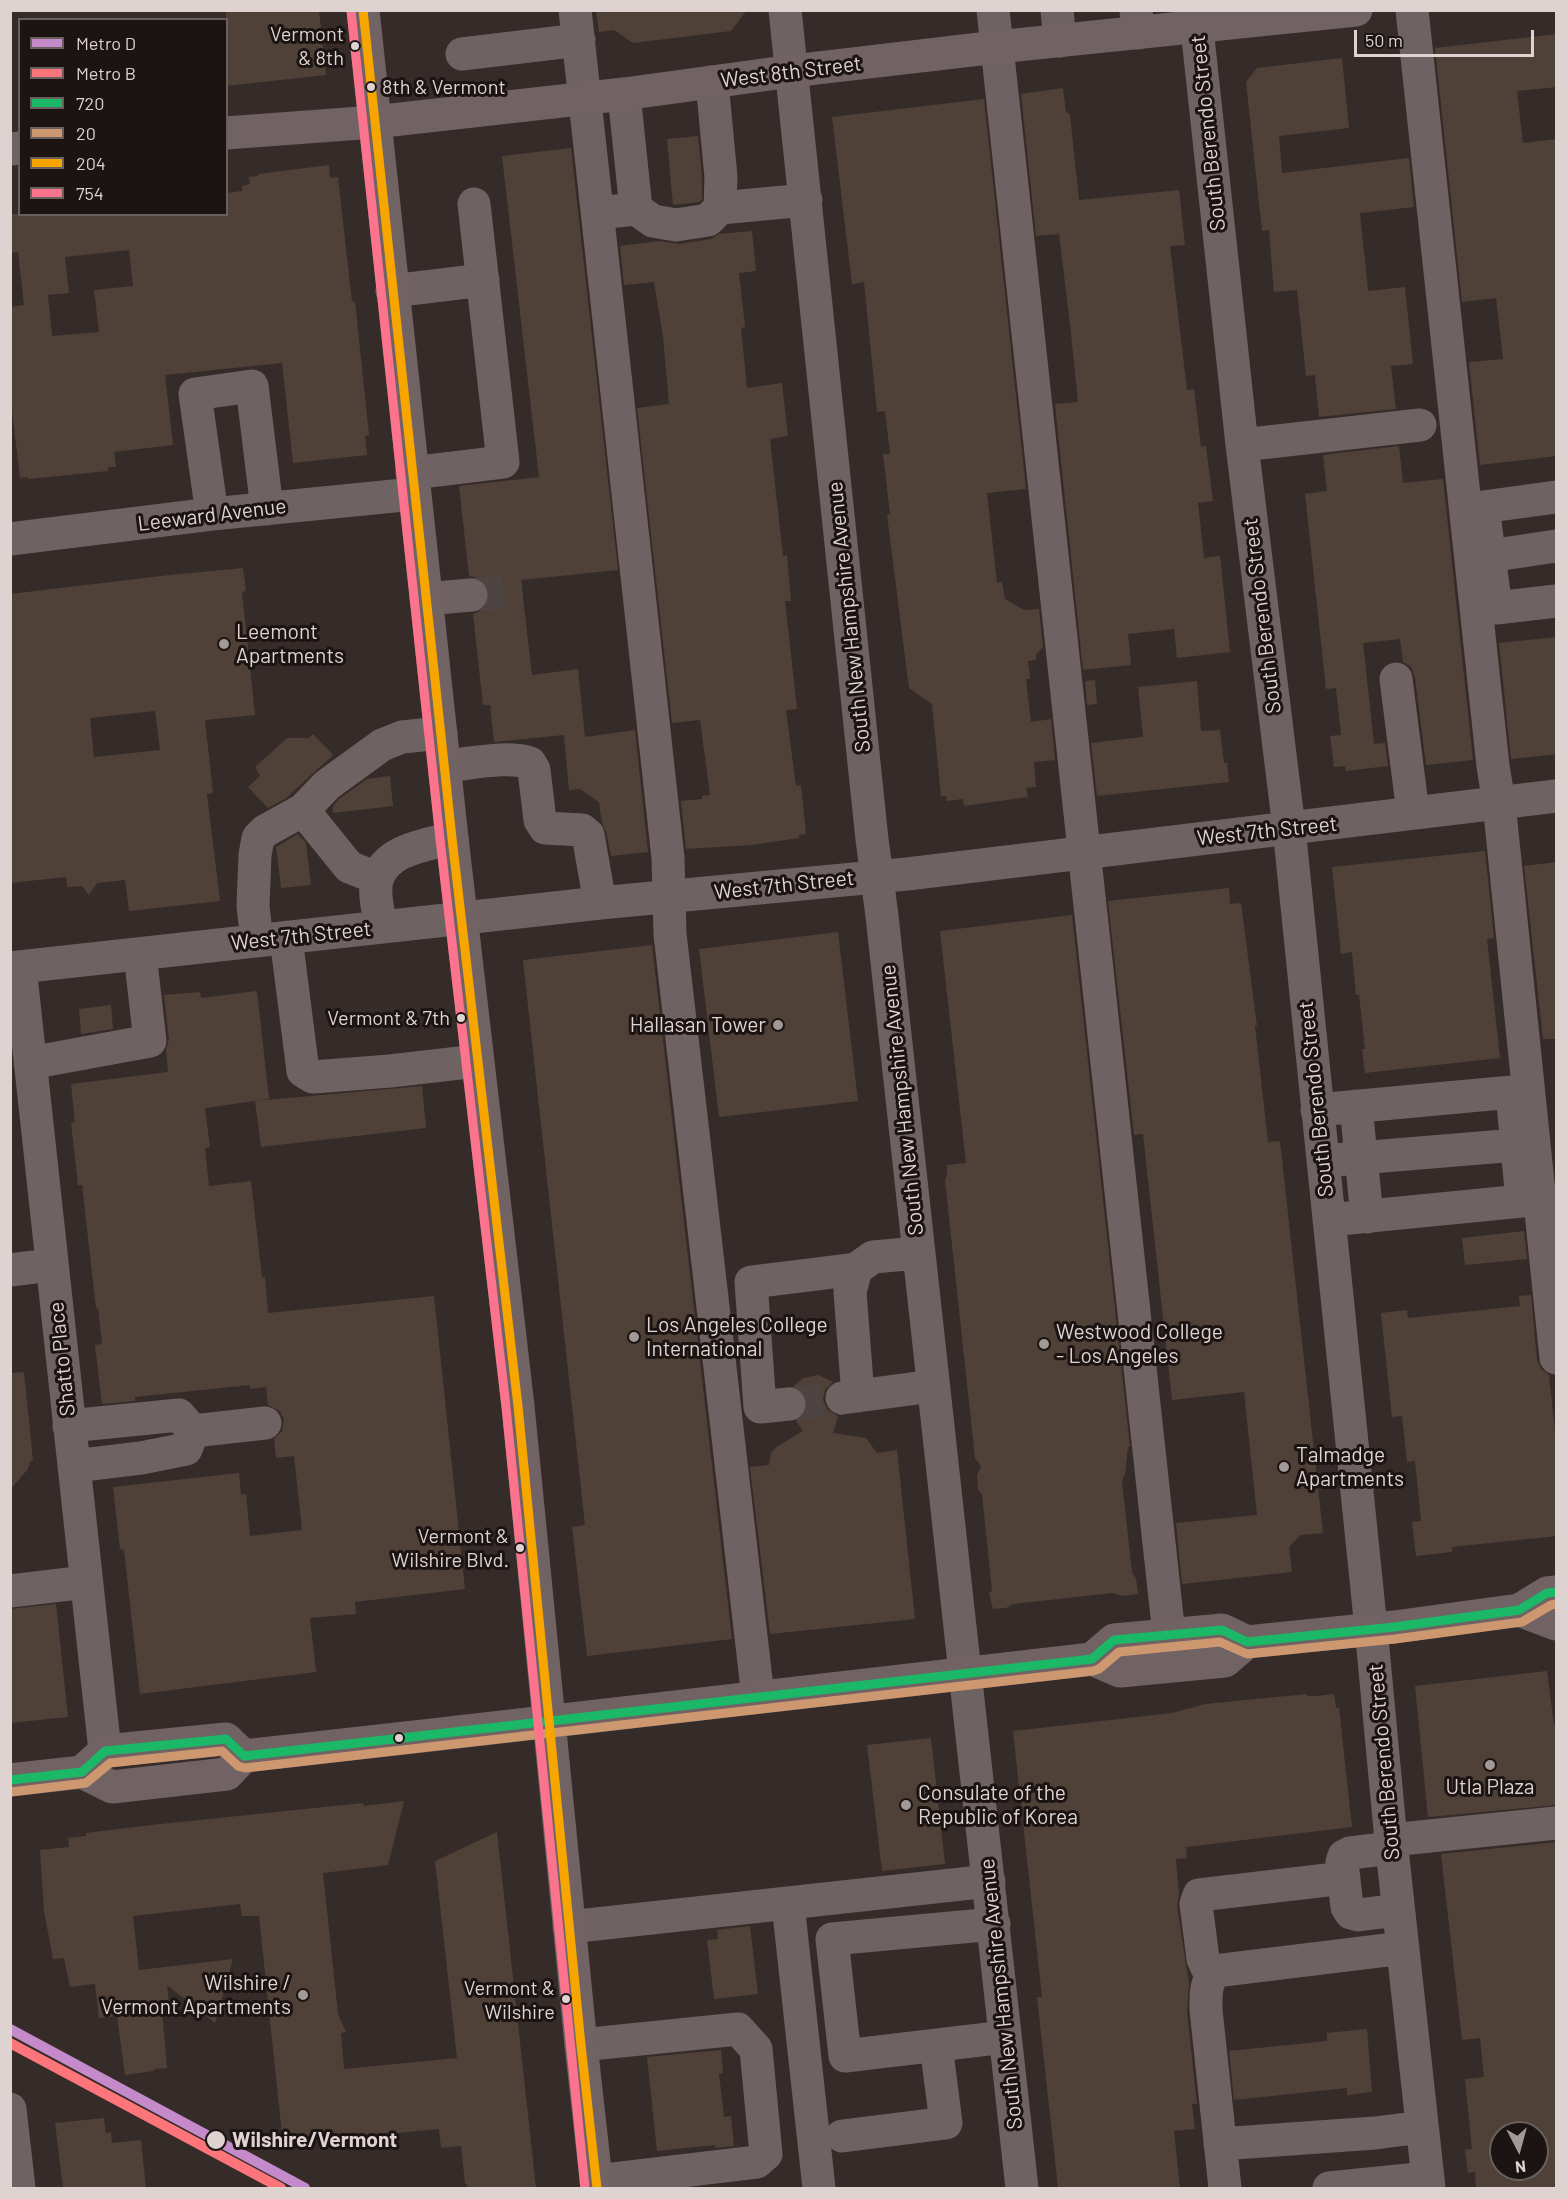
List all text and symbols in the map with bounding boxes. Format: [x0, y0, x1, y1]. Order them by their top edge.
legend [18, 18, 228, 216]
scale bar [1357, 18, 1537, 56]
place label: Vermont & 8th [270, 22, 344, 69]
text: 50 m [1365, 29, 1403, 51]
text: Metro D [76, 32, 136, 54]
street label: South Berendo Street [1185, 34, 1231, 232]
marker: Vermont & 8th [349, 40, 361, 52]
street label: West 8th Street [719, 51, 863, 93]
text: Metro B [76, 62, 136, 84]
place label: 8th & Vermont [382, 75, 506, 99]
marker: 8th & Vermont [365, 81, 377, 93]
text: 720 [76, 92, 104, 114]
text: 20 [76, 122, 96, 144]
text: 204 [76, 152, 106, 174]
text: 754 [76, 182, 104, 204]
street label: South New Hampshire Avenue [822, 480, 876, 754]
street label: Leeward Avenue [136, 493, 288, 537]
street label: South Berendo Street [1237, 517, 1287, 715]
place label: Leemont Apartments [236, 619, 344, 669]
marker: Leemont Apartments [217, 637, 231, 651]
street label: West 7th Street [1196, 811, 1338, 851]
street label: West 7th Street [713, 865, 855, 905]
street label: West 7th Street [230, 916, 372, 956]
street label: South New Hampshire Avenue [875, 963, 929, 1237]
street label: South Berendo Street [1293, 1000, 1339, 1198]
place label: Vermont & 7th [327, 1006, 450, 1030]
marker: Vermont & 7th [455, 1012, 467, 1024]
place label: Hallasan Tower [630, 1012, 766, 1038]
marker: Hallasan Tower [771, 1018, 785, 1032]
street label: Shatto Place [43, 1301, 81, 1417]
place label: Los Angeles College International [646, 1312, 828, 1362]
place label: Westwood College - Los Angeles [1056, 1319, 1223, 1369]
marker: Los Angeles College International [627, 1330, 641, 1344]
marker: Westwood College - Los Angeles [1037, 1337, 1051, 1351]
place label: Talmadge Apartments [1296, 1442, 1404, 1492]
marker: Talmadge Apartments [1277, 1460, 1291, 1474]
place label: Vermont & Wilshire Blvd. [392, 1524, 509, 1571]
marker: Vermont & Wilshire Blvd. [514, 1542, 526, 1554]
street label: South Berendo Street [1363, 1663, 1405, 1861]
unlabelled marker [393, 1732, 405, 1744]
marker: Utla Plaza [1483, 1758, 1497, 1772]
place label: Utla Plaza [1445, 1774, 1535, 1800]
place label: Consulate of the Republic of Korea [918, 1780, 1078, 1830]
marker: Consulate of the Republic of Korea [899, 1798, 913, 1812]
street label: South New Hampshire Avenue [974, 1857, 1028, 2131]
place label: Wilshire / Vermont Apartments [101, 1970, 291, 2020]
place label: Vermont & Wilshire [464, 1976, 555, 2023]
marker: Wilshire / Vermont Apartments [296, 1988, 310, 2002]
marker: Vermont & Wilshire [560, 1993, 572, 2005]
north arrow [1489, 2121, 1549, 2181]
place label: Wilshire/Vermont [232, 2127, 397, 2153]
marker: Wilshire/Vermont [205, 2129, 227, 2151]
text: N [1514, 2157, 1527, 2177]

